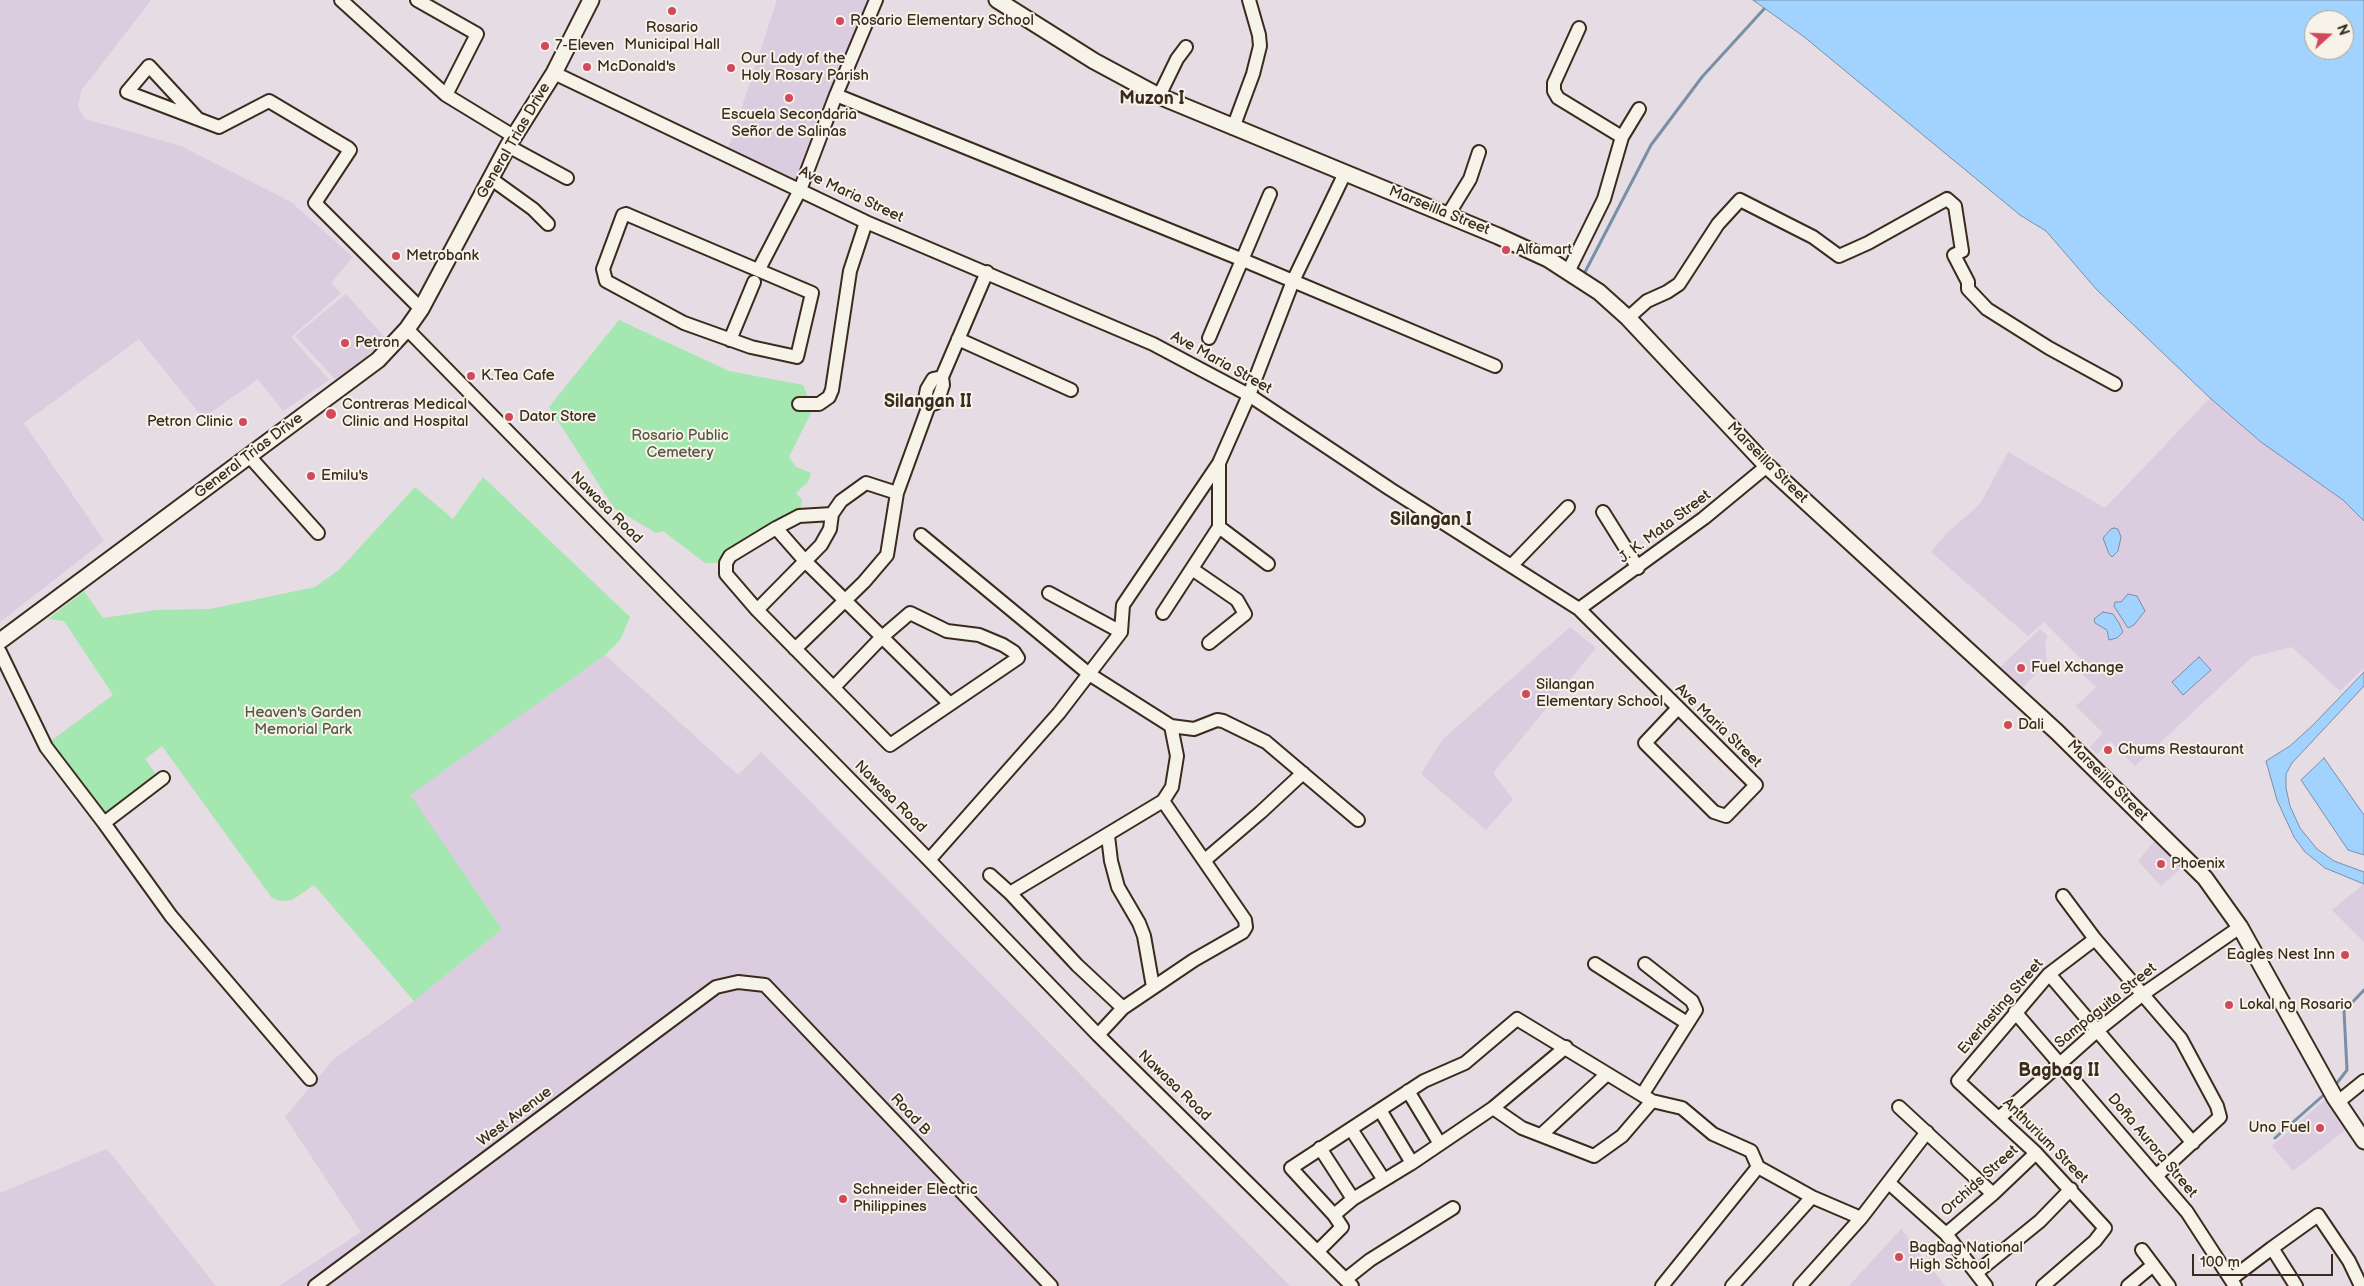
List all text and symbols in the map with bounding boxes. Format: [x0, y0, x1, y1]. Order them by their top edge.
marker: Rosario Municipal Hall [666, 5, 678, 17]
north arrow [2304, 10, 2354, 60]
place label: Rosario Elementary School [850, 12, 1034, 30]
marker: Rosario Elementary School [834, 15, 846, 27]
place label: Rosario Municipal Hall [624, 19, 720, 54]
text: N [2333, 22, 2352, 38]
place label: 7-Eleven [555, 37, 614, 55]
marker: 7-Eleven [539, 40, 551, 52]
place label: Our Lady of the Holy Rosary Parish [741, 50, 869, 85]
place label: McDonald's [597, 58, 676, 76]
marker: McDonald's [581, 61, 593, 73]
marker: Our Lady of the Holy Rosary Parish [725, 62, 737, 74]
street label: General Trias Drive [473, 80, 555, 202]
district label: Muzon I [1119, 88, 1185, 110]
marker: Escuela Secondaria Señor de Salinas [783, 92, 795, 104]
place label: Escuela Secondaria Señor de Salinas [721, 106, 857, 141]
street label: Ave Maria Street [796, 163, 906, 227]
street label: Marseilla Street [1386, 183, 1492, 239]
place label: Alfamart [1516, 241, 1572, 259]
marker: Alfamart [1500, 244, 1512, 256]
place label: Metrobank [406, 247, 479, 265]
marker: Metrobank [390, 250, 402, 262]
street label: Ave Maria Street [1167, 328, 1275, 398]
place label: Petron [355, 334, 399, 352]
marker: Petron [339, 337, 351, 349]
place label: K.Tea Cafe [481, 367, 555, 385]
marker: K.Tea Cafe [465, 370, 477, 382]
district label: Silangan II [884, 391, 972, 413]
place label: Contreras Medical Clinic and Hospital [342, 396, 468, 431]
marker: Contreras Medical Clinic and Hospital [324, 407, 338, 421]
place label: Dator Store [519, 408, 596, 426]
street label: General Trias Drive [191, 409, 307, 503]
marker: Dator Store [503, 411, 515, 423]
place label: Petron Clinic [147, 413, 233, 431]
marker: Petron Clinic [237, 416, 249, 428]
street label: Marseilla Street [1723, 419, 1811, 507]
park label: Rosario Public Cemetery [631, 427, 729, 462]
place label: Emilu's [321, 467, 368, 485]
street label: Nawasa Road [566, 468, 646, 548]
marker: Emilu's [305, 470, 317, 482]
street label: J. K. Mata Street [1615, 487, 1715, 567]
district label: Silangan I [1390, 509, 1472, 531]
place label: Fuel Xchange [2031, 659, 2124, 677]
marker: Fuel Xchange [2015, 662, 2027, 674]
place label: Silangan Elementary School [1536, 676, 1663, 711]
street label: Ave Maria Street [1671, 680, 1765, 772]
marker: Silangan Elementary School [1520, 688, 1532, 700]
park label: Heaven's Garden Memorial Park [244, 704, 362, 739]
place label: Dali [2018, 716, 2044, 734]
marker: Dali [2002, 719, 2014, 731]
street label: Marseilla Street [2063, 737, 2151, 825]
place label: Chums Restaurant [2118, 741, 2244, 759]
marker: Chums Restaurant [2102, 744, 2114, 756]
street label: Nawasa Road [850, 757, 930, 837]
place label: Phoenix [2171, 855, 2225, 873]
marker: Phoenix [2155, 858, 2167, 870]
place label: Eagles Nest Inn [2227, 946, 2335, 964]
marker: Eagles Nest Inn [2339, 949, 2351, 961]
street label: Everlasting Street [1955, 955, 2047, 1059]
street label: Sampaguita Street [2052, 959, 2160, 1053]
place label: Lokal ng Rosario [2239, 996, 2352, 1014]
marker: Lokal ng Rosario [2223, 999, 2235, 1011]
street label: Nawasa Road [1134, 1047, 1214, 1125]
district label: Bagbag II [2018, 1060, 2100, 1082]
street label: West Avenue [474, 1083, 556, 1151]
street label: Road B [886, 1090, 934, 1140]
street label: Doña Aurora Street [2103, 1090, 2201, 1202]
street label: Anthurium Street [1998, 1094, 2092, 1188]
place label: Uno Fuel [2249, 1119, 2310, 1137]
marker: Uno Fuel [2314, 1122, 2326, 1134]
street label: Orchids Street [1938, 1142, 2022, 1220]
place label: Schneider Electric Philippines [853, 1181, 978, 1216]
marker: Schneider Electric Philippines [837, 1193, 849, 1205]
place label: Bagbag National High School [1909, 1239, 2023, 1274]
scale bar [2194, 1244, 2335, 1276]
marker: Bagbag National High School [1893, 1251, 1905, 1263]
text: 100 m [2200, 1253, 2240, 1272]

